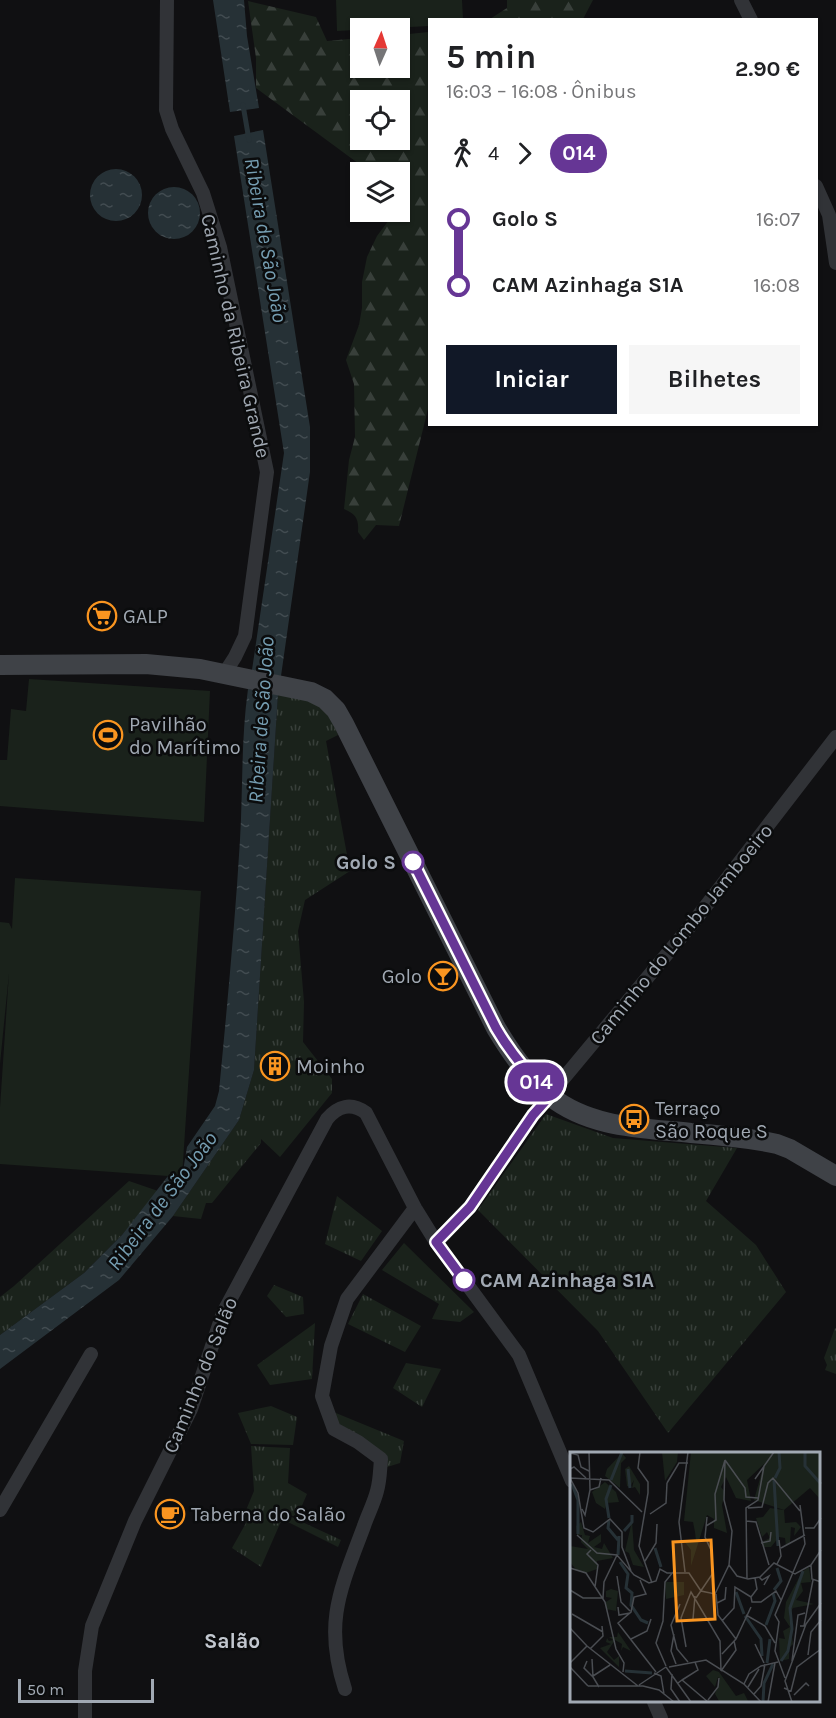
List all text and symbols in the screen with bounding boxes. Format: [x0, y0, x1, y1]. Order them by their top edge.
north arrow [350, 18, 410, 78]
map controls [350, 18, 410, 222]
text: 5 min [446, 38, 536, 76]
text: 2.90 € [735, 56, 800, 82]
text: 16:03 – 16:08 · Ônibus [446, 80, 637, 103]
button: locate [350, 90, 410, 150]
icon: walk [446, 137, 479, 170]
icon: forward [508, 137, 541, 170]
text: 014 [562, 141, 595, 165]
text: 4 [488, 142, 499, 165]
water label: Ribeira de São João [240, 156, 292, 325]
button: layers [350, 162, 410, 222]
text: Golo S [492, 206, 558, 232]
text: 16:07 [756, 208, 800, 231]
street label: Caminho da Ribeira Grande [196, 212, 275, 460]
text: CAM Azinhaga S1A [492, 272, 684, 298]
text: 16:08 [753, 274, 800, 297]
button: Iniciar [446, 345, 617, 414]
button: Bilhetes [629, 345, 800, 414]
supermarket icon: GALP [86, 600, 118, 632]
place label: GALP [123, 605, 168, 628]
water label: Ribeira de São João [243, 635, 279, 804]
place label: Pavilhão do Marítimo [129, 713, 241, 759]
sports icon: Pavilhão do Marítimo [92, 719, 124, 751]
street label: Caminho do Lombo Jamboeiro [585, 820, 777, 1049]
place label: Golo S [336, 851, 396, 874]
marker: Golo S [402, 851, 424, 873]
bar icon: Golo [427, 960, 459, 992]
place label: Golo [382, 965, 422, 988]
building icon: Moinho [259, 1050, 291, 1082]
place label: Moinho [296, 1055, 365, 1078]
line badge: 014 [502, 1062, 570, 1102]
text: 014 [519, 1070, 553, 1094]
place label: Terraço São Roque S [655, 1097, 768, 1143]
bus stop icon: Terraço São Roque S [618, 1103, 650, 1135]
water label: Ribeira de São João [102, 1127, 222, 1275]
marker: CAM Azinhaga S1A [453, 1269, 475, 1291]
place label: CAM Azinhaga S1A [480, 1269, 655, 1292]
street label: Caminho do Salão [159, 1294, 242, 1456]
inset map [570, 1452, 821, 1703]
cafe icon: Taberna do Salão [154, 1498, 186, 1530]
place label: Taberna do Salão [191, 1503, 346, 1526]
district label: Salão [204, 1629, 260, 1653]
scale bar [18, 1676, 154, 1704]
text: 50 m [27, 1680, 64, 1699]

